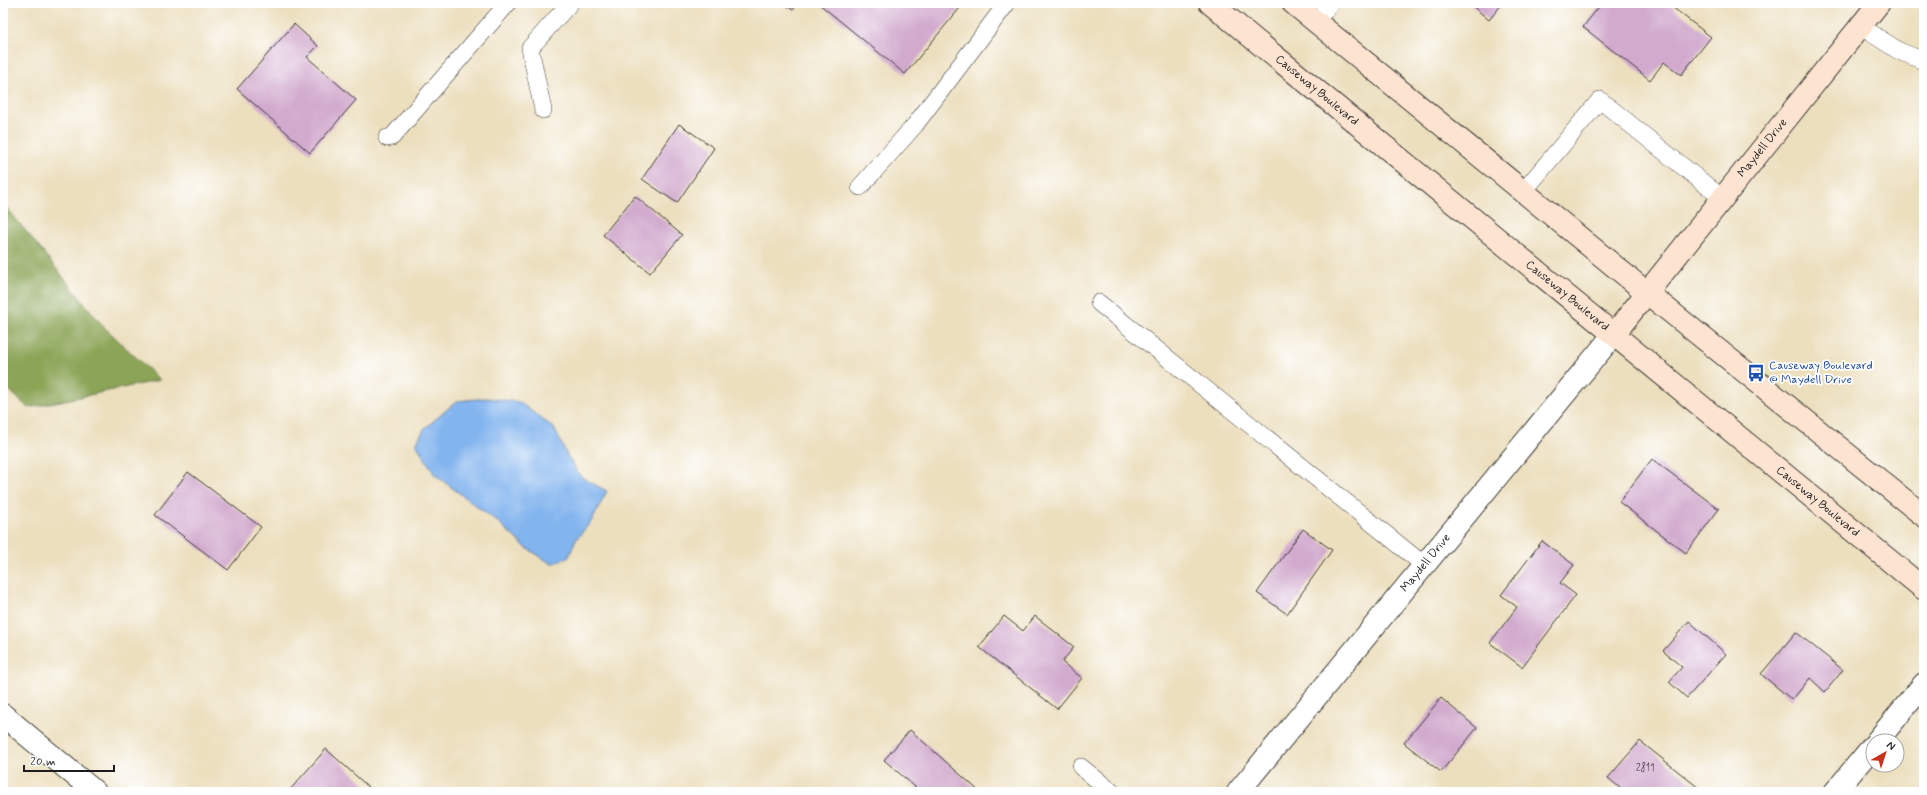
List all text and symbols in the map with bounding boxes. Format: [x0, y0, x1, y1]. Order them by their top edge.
street label: Causeway Boulevard [1271, 51, 1362, 130]
street label: Maydell Drive [1734, 115, 1791, 181]
street label: Causeway Boulevard [1522, 257, 1612, 335]
place label: Causeway Boulevard @ Maydell Drive [1769, 358, 1873, 388]
bus stop icon: Causeway Boulevard @ Maydell Drive [1746, 363, 1766, 383]
street label: Causeway Boulevard [1772, 463, 1863, 541]
street label: Maydell Drive [1397, 531, 1455, 596]
north arrow [1865, 733, 1905, 773]
text: N [1883, 738, 1898, 754]
scale bar [24, 747, 114, 773]
text: 20 m [30, 754, 56, 770]
house number: 2811 [1636, 761, 1654, 775]

